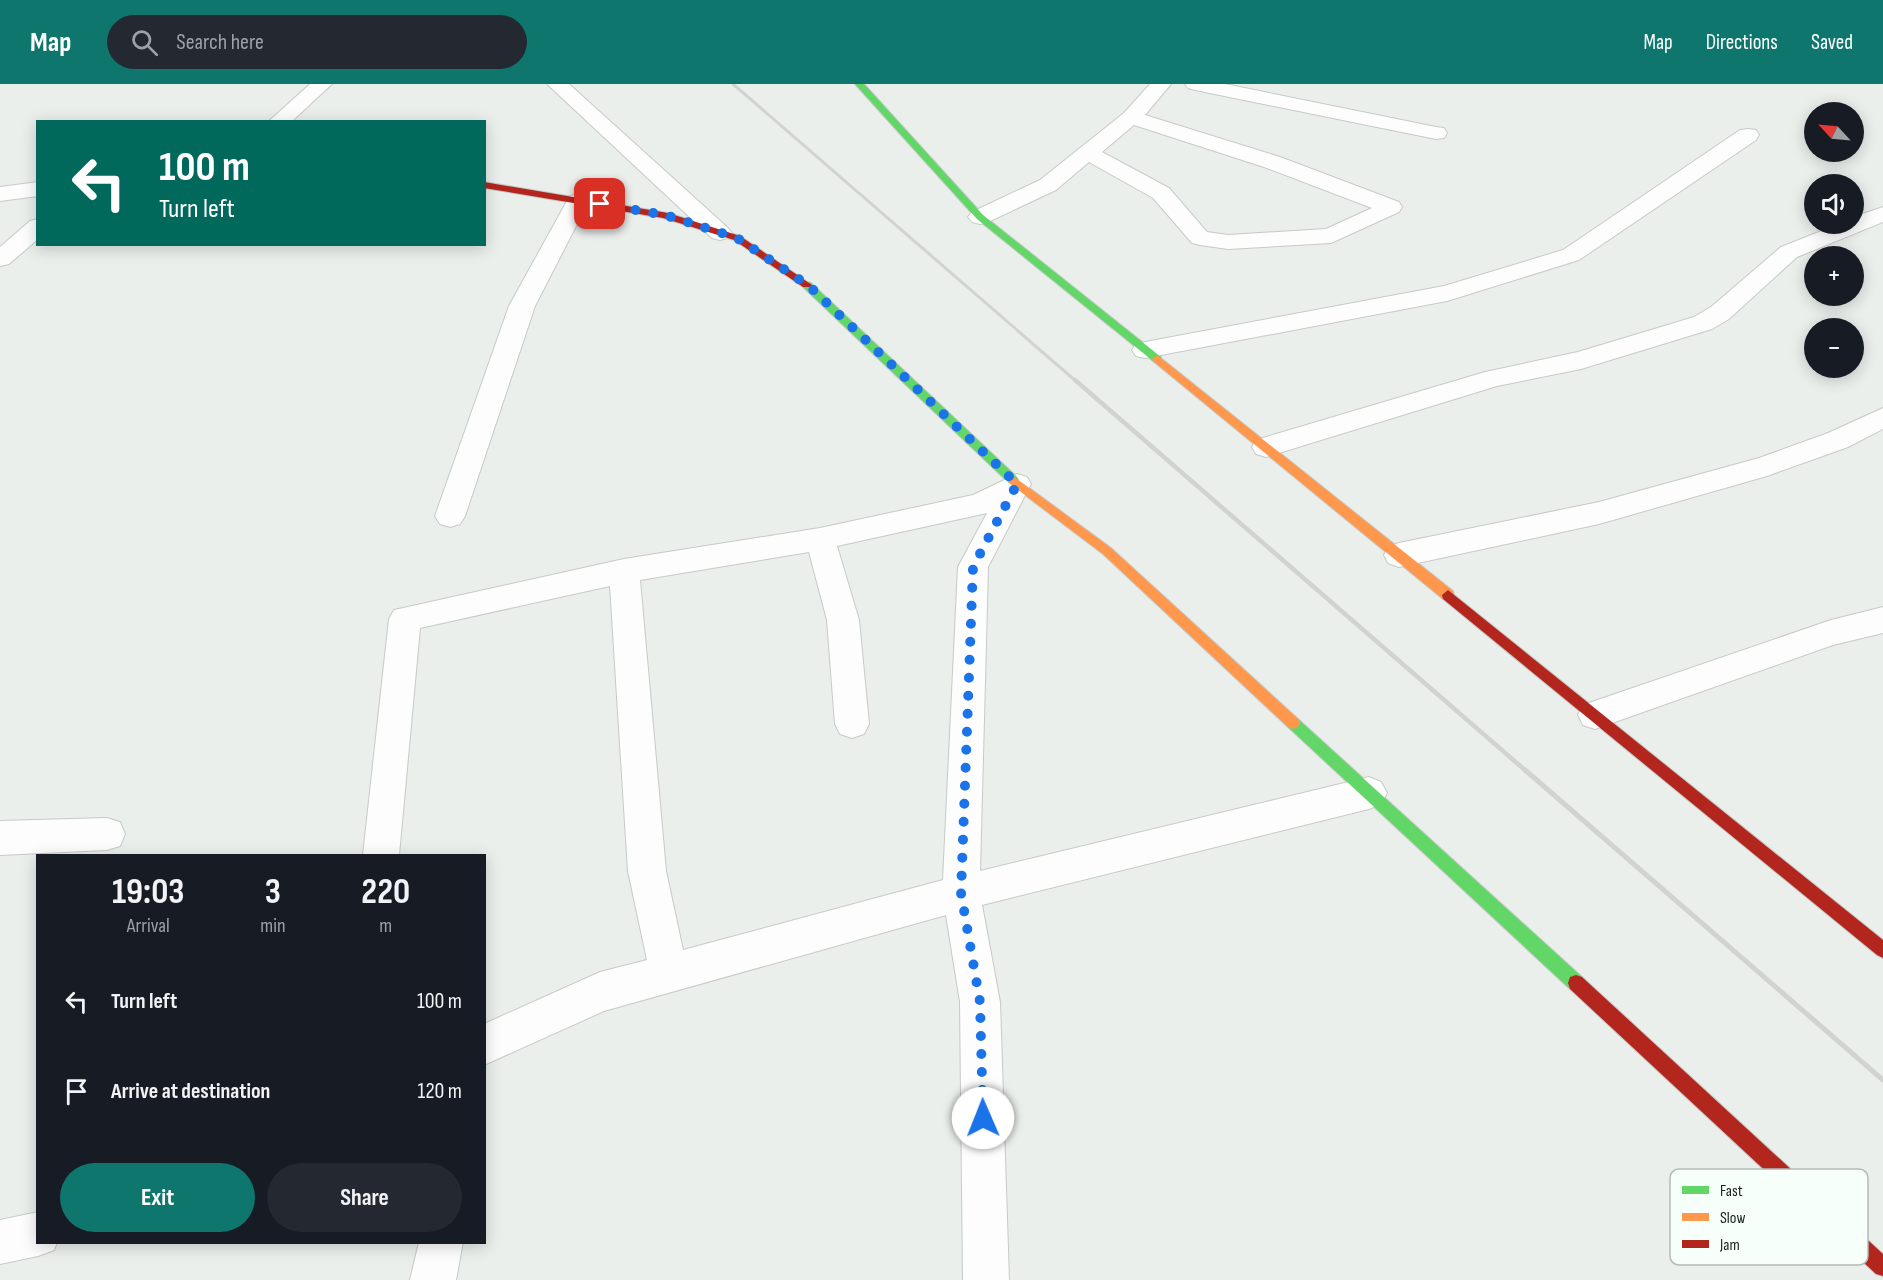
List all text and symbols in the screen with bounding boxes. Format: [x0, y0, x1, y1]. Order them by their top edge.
search box [107, 15, 527, 69]
text: Map [30, 26, 71, 59]
icon: search [128, 26, 161, 59]
text: Search here [176, 29, 264, 56]
text: Map [1643, 30, 1673, 55]
text: Directions [1706, 30, 1778, 55]
text: Saved [1811, 30, 1853, 55]
north arrow [1804, 102, 1864, 162]
map controls [1804, 102, 1864, 378]
text: 100 m [159, 142, 250, 193]
icon: left [60, 144, 138, 222]
button: sound [1804, 174, 1864, 234]
pin [574, 178, 625, 229]
icon: arrive [583, 187, 616, 220]
text: Turn left [159, 193, 235, 225]
button: + [1804, 246, 1864, 306]
button: − [1804, 318, 1864, 378]
text: 19:03 [112, 871, 184, 914]
text: 3 [265, 871, 281, 914]
text: 220 [361, 871, 410, 914]
text: Arrival [127, 914, 170, 938]
text: min [260, 914, 285, 938]
text: m [379, 914, 392, 938]
icon: left [60, 985, 93, 1018]
text: Turn left [111, 988, 177, 1015]
text: 100 m [417, 988, 462, 1015]
icon: arrive [60, 1075, 93, 1108]
text: Arrive at destination [111, 1078, 270, 1105]
text: 120 m [418, 1078, 462, 1105]
position arrow [951, 1086, 1015, 1150]
button: Exit [60, 1163, 255, 1232]
button: Share [267, 1163, 462, 1232]
legend [1670, 1169, 1868, 1265]
text: Fast [1720, 1182, 1743, 1201]
text: Slow [1720, 1209, 1745, 1228]
text: Jam [1719, 1236, 1740, 1255]

